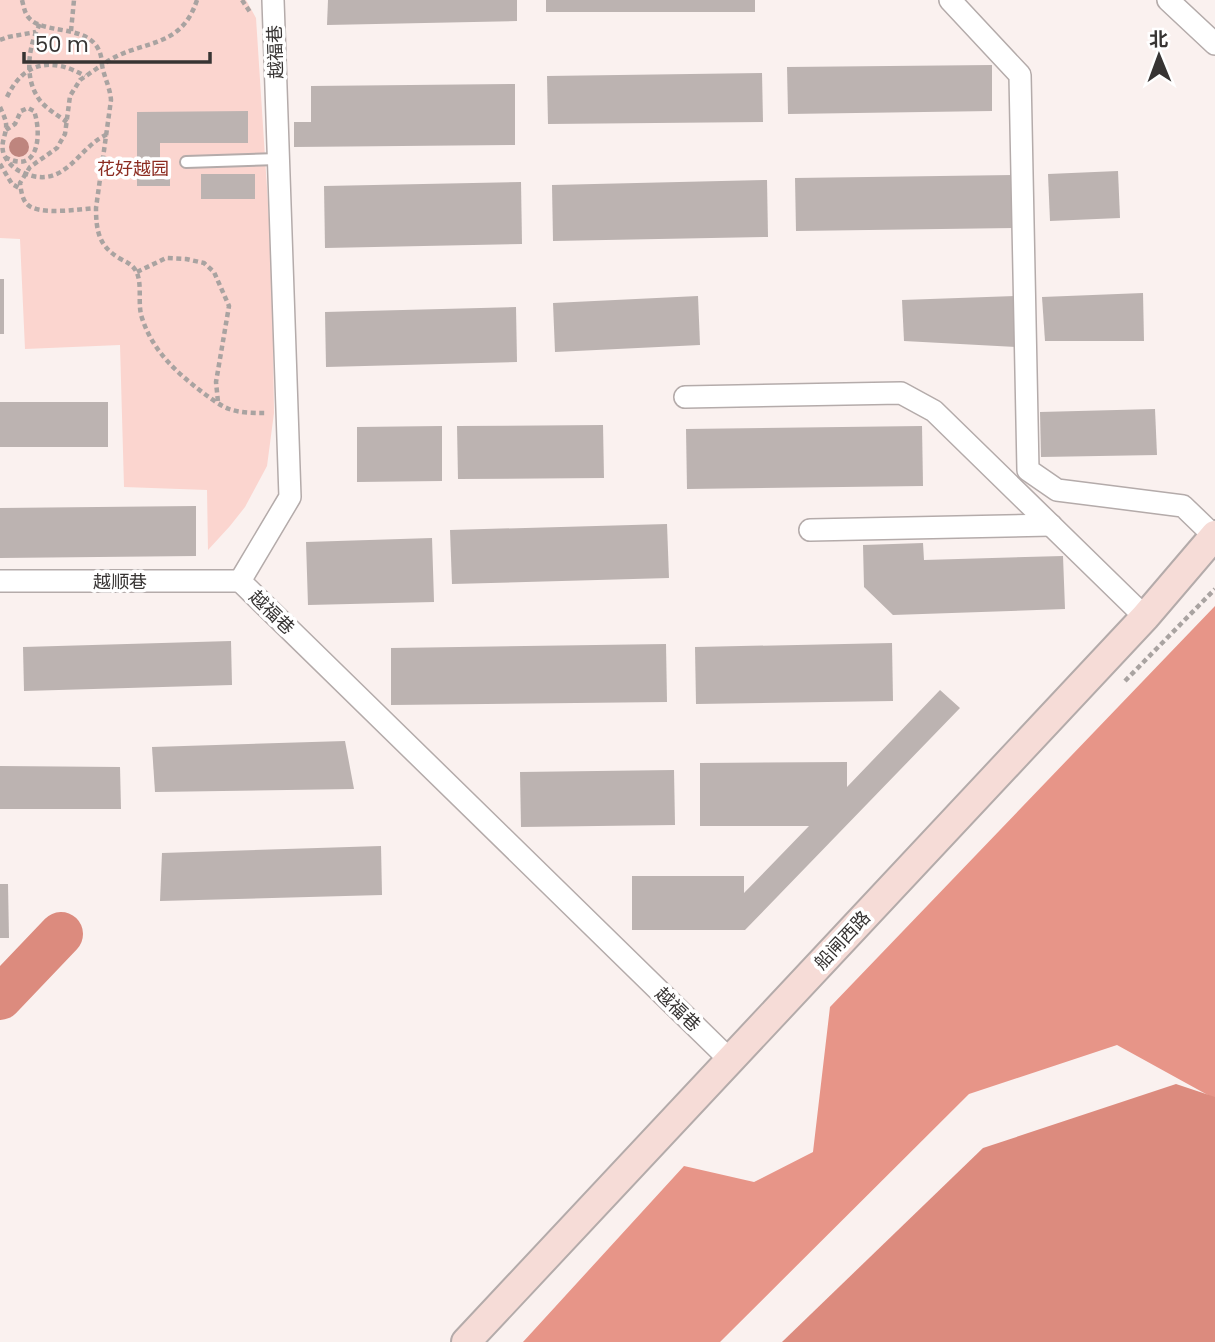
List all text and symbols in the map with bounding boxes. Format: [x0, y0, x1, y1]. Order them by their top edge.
scale bar [24, 21, 210, 65]
north arrow [1124, 21, 1194, 91]
street label: 越福巷 [262, 25, 288, 79]
text: 北 [1149, 26, 1168, 53]
text: 50 m [35, 30, 89, 59]
park label: 花好越园 [97, 156, 169, 181]
street label: 越顺巷 [93, 569, 147, 594]
street label: 越福巷 [244, 584, 300, 640]
street label: 船闸西路 [808, 905, 876, 975]
street label: 越福巷 [650, 981, 706, 1037]

